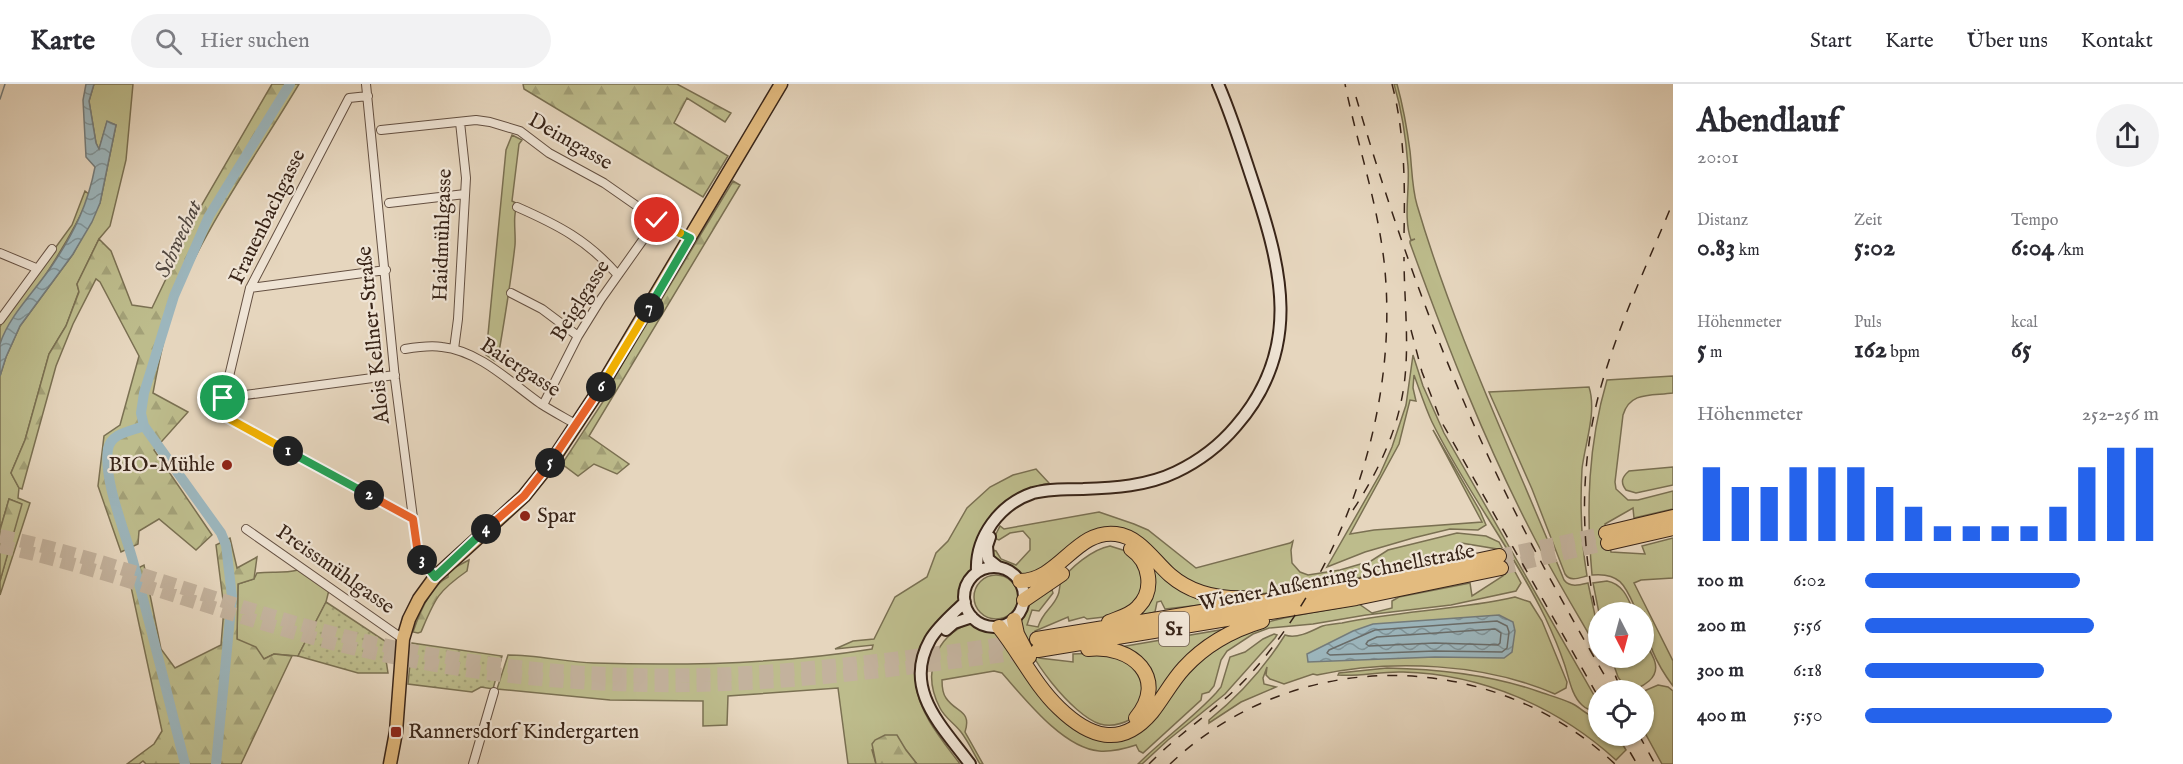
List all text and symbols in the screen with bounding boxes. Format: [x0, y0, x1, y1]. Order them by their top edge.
search box [131, 14, 551, 68]
text: Karte [30, 24, 95, 59]
icon: search [152, 25, 185, 58]
text: Hier suchen [200, 27, 310, 55]
text: Start [1810, 28, 1852, 55]
text: Karte [1885, 28, 1934, 55]
text: Über uns [1967, 28, 2048, 55]
text: Kontakt [2081, 28, 2153, 55]
text: Abendlauf [1697, 101, 1840, 143]
button: share [2096, 104, 2159, 167]
street label: Deimgasse [523, 107, 617, 177]
street label: Frauenbachgasse [224, 145, 312, 289]
text: 20:01 [1697, 145, 1739, 170]
street label: Haidmühlgasse [427, 168, 459, 302]
pin [631, 194, 682, 245]
water label: Schwechat [149, 195, 209, 282]
icon: check [640, 203, 673, 236]
text: Distanz [1697, 211, 1748, 231]
text: Zeit [1854, 211, 1882, 231]
text: Tempo [2011, 211, 2058, 231]
text: 0.83 [1697, 231, 1735, 264]
text: 5:02 [1854, 231, 1895, 264]
text: 6:04 [2011, 231, 2054, 264]
text: km [1735, 241, 1760, 261]
text: /km [2054, 241, 2084, 261]
street label: Alois Kellner-Straße [351, 244, 397, 426]
street label: Beiglgasse [545, 255, 617, 347]
pin: 7 [634, 293, 664, 323]
text: 7 [645, 298, 653, 318]
text: Höhenmeter [1697, 313, 1782, 333]
text: Puls [1854, 313, 1882, 333]
text: kcal [2011, 313, 2038, 333]
street label: Baiergasse [475, 332, 566, 404]
text: 5 [1697, 333, 1706, 366]
text: 162 [1854, 333, 1887, 366]
text: 65 [2011, 333, 2031, 366]
text: m [1706, 343, 1722, 363]
text: bpm [1887, 343, 1920, 363]
pin [197, 372, 248, 423]
pin: 6 [586, 372, 616, 402]
text: 6 [598, 377, 604, 397]
icon: arrive [206, 381, 239, 414]
text: Höhenmeter [1697, 402, 1803, 427]
text: 252–256 m [2082, 402, 2159, 427]
pin: 1 [273, 436, 303, 466]
text: 1 [285, 441, 291, 461]
pin: 5 [535, 448, 565, 478]
place label: BIO-Mühle [108, 452, 215, 479]
text: 5 [547, 453, 553, 473]
marker: BIO-Mühle [220, 458, 234, 472]
pin: 2 [354, 480, 384, 510]
text: 2 [365, 485, 373, 505]
place label: Spar [537, 503, 576, 530]
marker: Spar [518, 509, 532, 523]
pin: 4 [471, 514, 501, 544]
street label: Preissmühlgasse [270, 519, 400, 621]
text: 4 [482, 519, 490, 539]
street label: Wiener Außenring Schnellstraße [1197, 538, 1478, 618]
pin: 3 [407, 545, 437, 575]
text: 3 [419, 550, 425, 570]
text: 100 m [1697, 568, 1744, 593]
text: 6:02 [1793, 568, 1826, 593]
north arrow [1588, 602, 1654, 668]
map controls [1588, 602, 1654, 746]
road number: S1 [1159, 612, 1189, 646]
text: 200 m [1697, 613, 1746, 638]
text: 5:56 [1793, 613, 1821, 638]
text: 300 m [1697, 658, 1744, 683]
text: 6:18 [1793, 658, 1822, 683]
button: locate [1588, 680, 1654, 746]
text: 400 m [1697, 703, 1746, 728]
text: 5:50 [1793, 703, 1823, 728]
place label: Rannersdorf Kindergarten [408, 719, 639, 746]
marker: Rannersdorf Kindergarten [389, 725, 403, 739]

